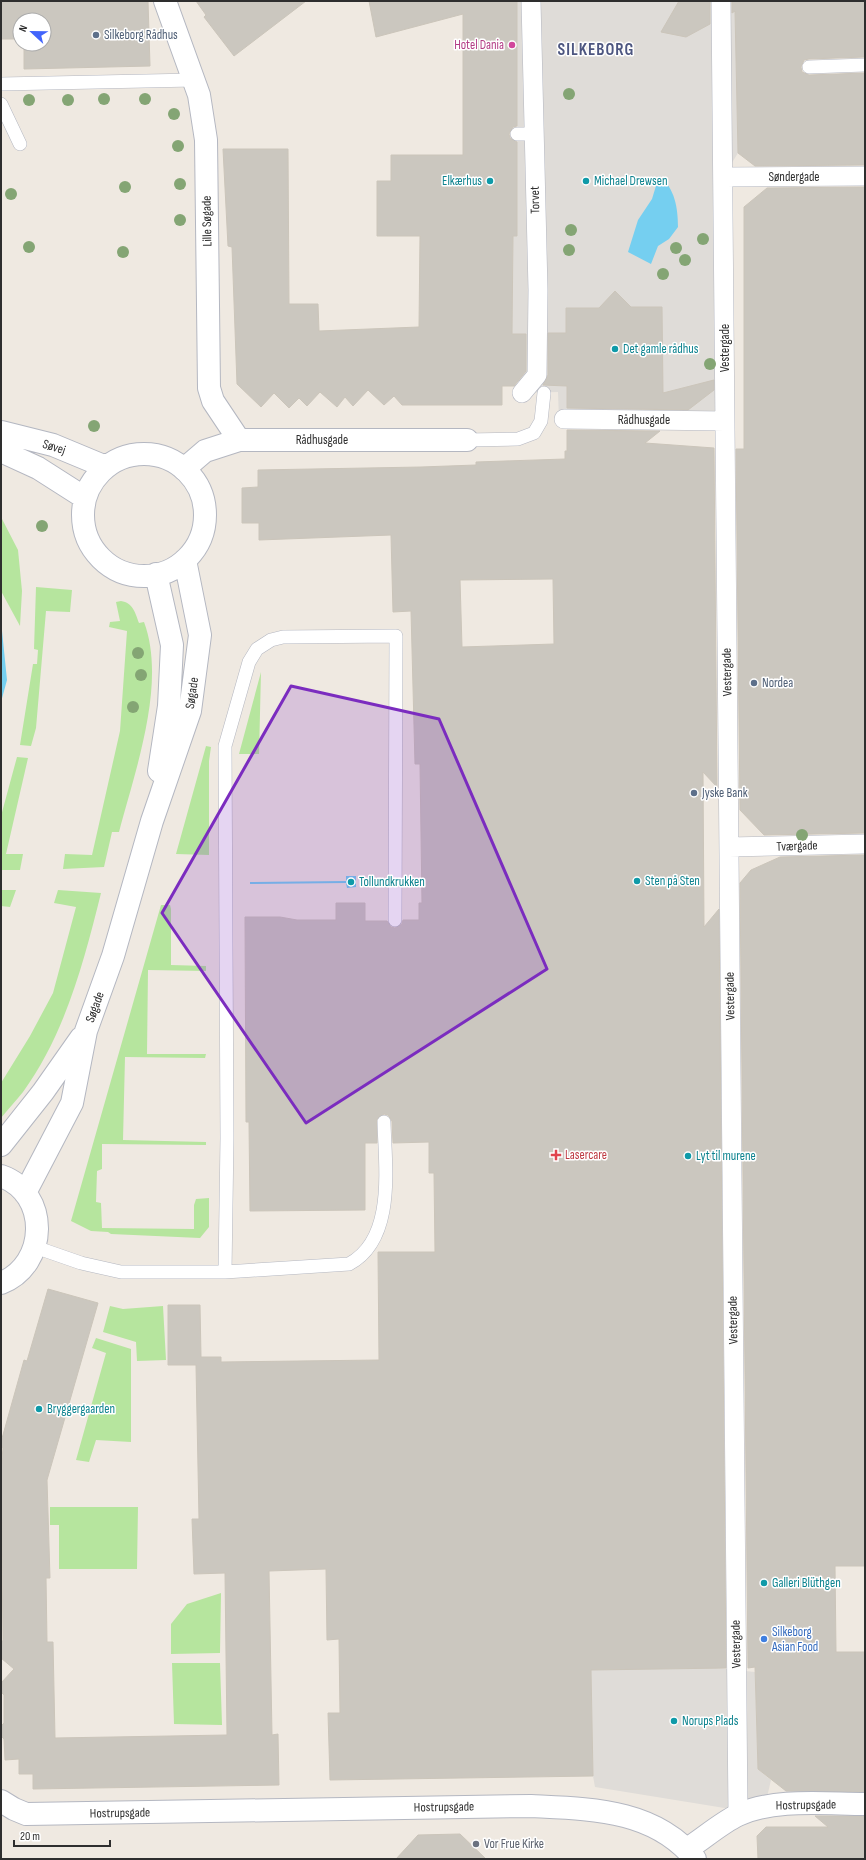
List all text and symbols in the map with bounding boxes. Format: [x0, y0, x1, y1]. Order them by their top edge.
north arrow [12, 12, 52, 52]
text: N [16, 23, 30, 34]
place label: Silkeborg Rådhus [104, 27, 178, 43]
marker: Silkeborg Rådhus [91, 30, 101, 40]
place label: Hotel Dania [454, 37, 504, 53]
marker: Hotel Dania [507, 40, 517, 50]
district label: SILKEBORG [558, 40, 634, 60]
street label: Søndergade [768, 169, 820, 185]
place label: Elkærhus [442, 173, 482, 189]
place label: Michael Drewsen [594, 173, 667, 189]
marker: Elkærhus [485, 176, 495, 186]
marker: Michael Drewsen [581, 176, 591, 186]
street label: Torvet [527, 186, 543, 214]
street label: Lille Søgade [199, 195, 215, 247]
street label: Vestergade [717, 324, 733, 372]
place label: Det gamle rådhus [623, 341, 699, 357]
marker: Det gamle rådhus [610, 344, 620, 354]
street label: Rådhusgade [618, 412, 670, 428]
street label: Rådhusgade [296, 432, 348, 448]
street label: Søvej [40, 436, 68, 458]
street label: Vestergade [719, 648, 735, 696]
place label: Nordea [762, 675, 793, 691]
street label: Søgade [182, 676, 202, 710]
marker: Nordea [749, 678, 759, 688]
place label: Jyske Bank [701, 785, 748, 801]
marker: Jyske Bank [689, 788, 699, 798]
street label: Tværgade [776, 837, 818, 855]
place label: Sten på Sten [645, 873, 700, 889]
place label: Tollundkrukken [359, 874, 425, 890]
marker: Sten på Sten [632, 876, 642, 886]
marker: Tollundkrukken [346, 877, 356, 887]
street label: Vestergade [722, 972, 738, 1020]
street label: Søgade [82, 989, 108, 1025]
place label: Lasercare [565, 1147, 607, 1163]
place label: Lyt til murene [696, 1148, 756, 1164]
marker: Lasercare [550, 1149, 562, 1161]
marker: Lyt til murene [683, 1151, 693, 1161]
street label: Vestergade [725, 1296, 741, 1344]
place label: Bryggergaarden [47, 1401, 115, 1417]
marker: Bryggergaarden [34, 1404, 44, 1414]
place label: Galleri Blüthgen [772, 1575, 841, 1591]
marker: Galleri Blüthgen [759, 1578, 769, 1588]
street label: Vestergade [728, 1620, 744, 1668]
place label: Silkeborg Asian Food [771, 1624, 818, 1655]
marker: Silkeborg Asian Food [759, 1634, 769, 1644]
place label: Norups Plads [682, 1713, 739, 1729]
marker: Norups Plads [669, 1716, 679, 1726]
street label: Hostrupsgade [776, 1796, 836, 1814]
street label: Hostrupsgade [414, 1798, 474, 1816]
street label: Hostrupsgade [90, 1804, 150, 1822]
scale bar [14, 1822, 110, 1848]
text: 20 m [20, 1829, 40, 1844]
place label: Vor Frue Kirke [484, 1836, 544, 1852]
marker: Vor Frue Kirke [471, 1839, 481, 1849]

